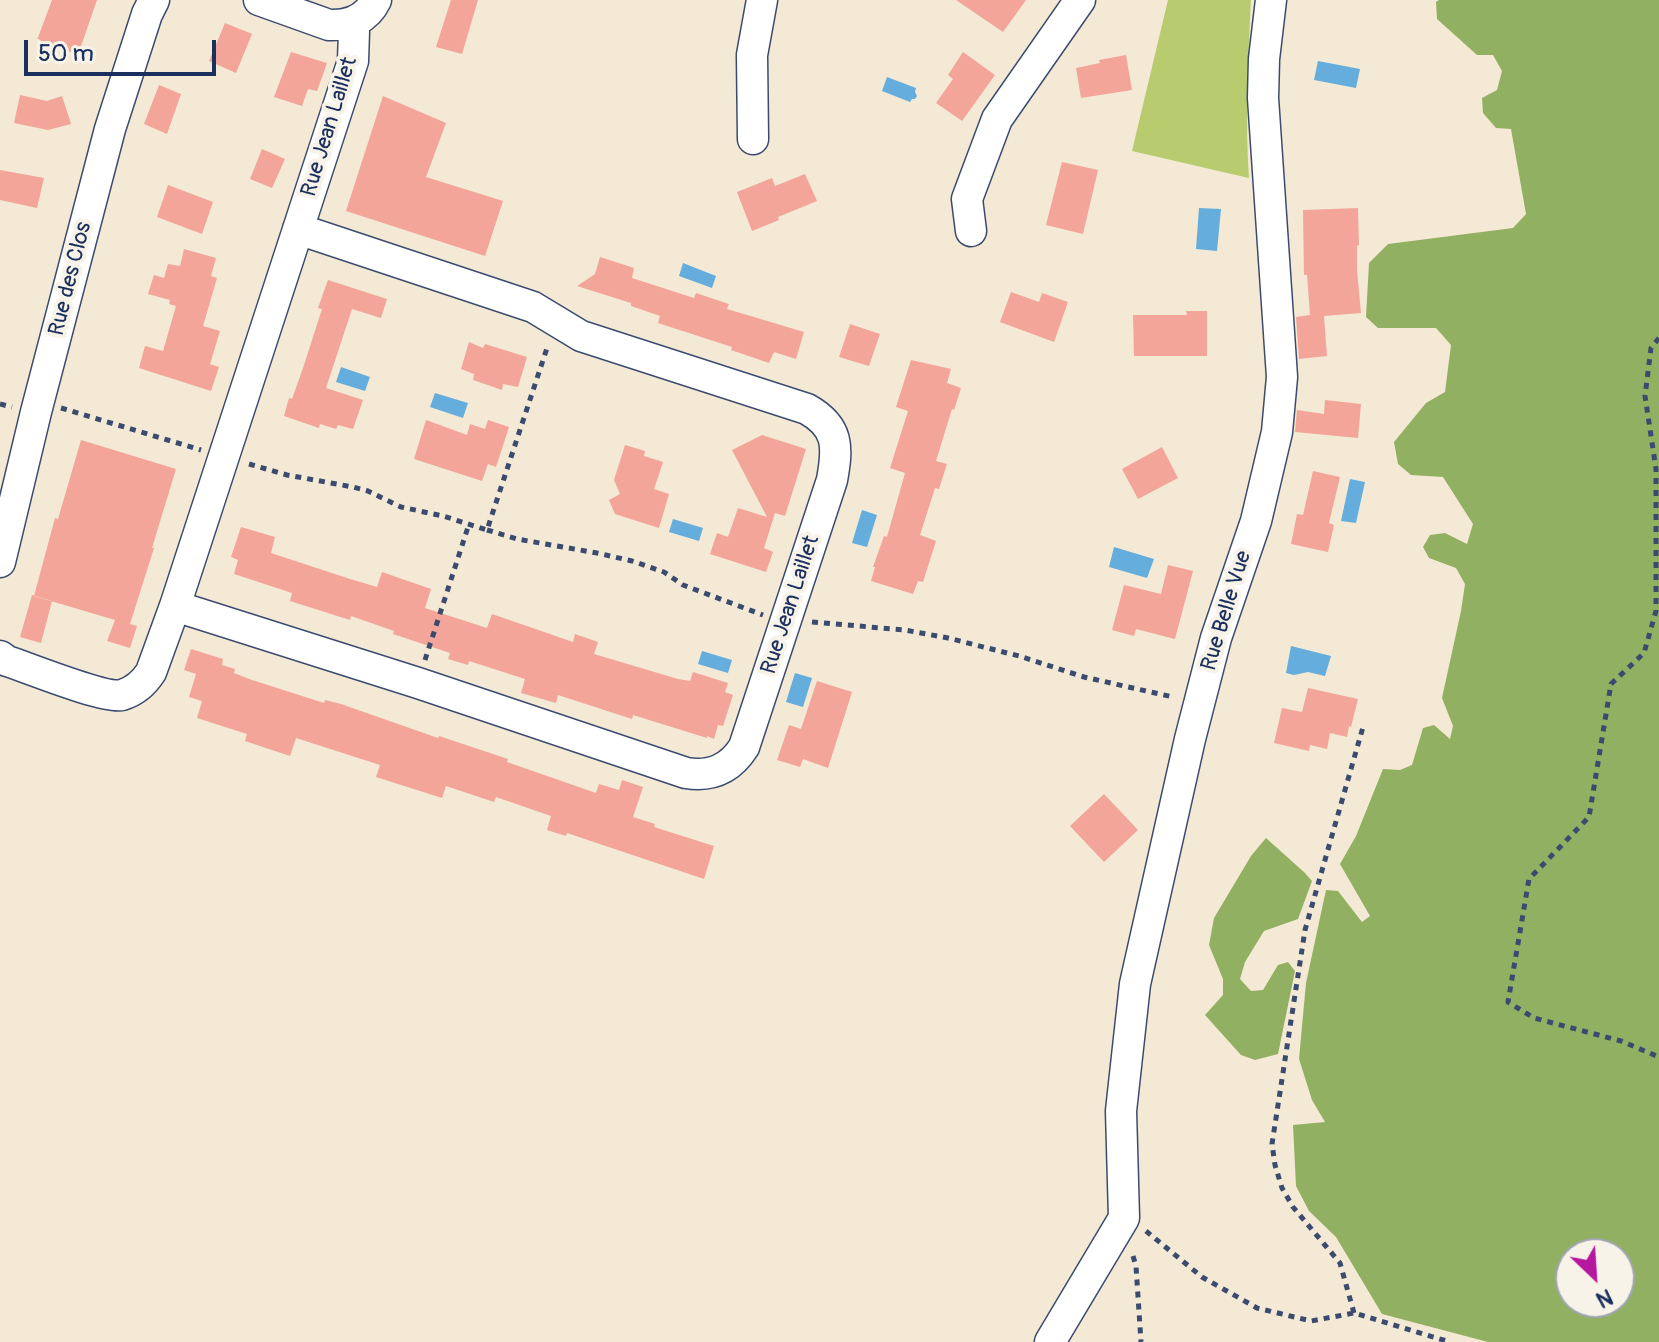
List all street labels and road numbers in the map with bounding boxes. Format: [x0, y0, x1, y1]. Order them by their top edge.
street label: Rue Jean Laillet [296, 54, 364, 200]
street label: Rue des Clos [44, 219, 98, 339]
street label: Rue Jean Laillet [756, 532, 826, 678]
street label: Rue Belle Vue [1196, 548, 1258, 674]

